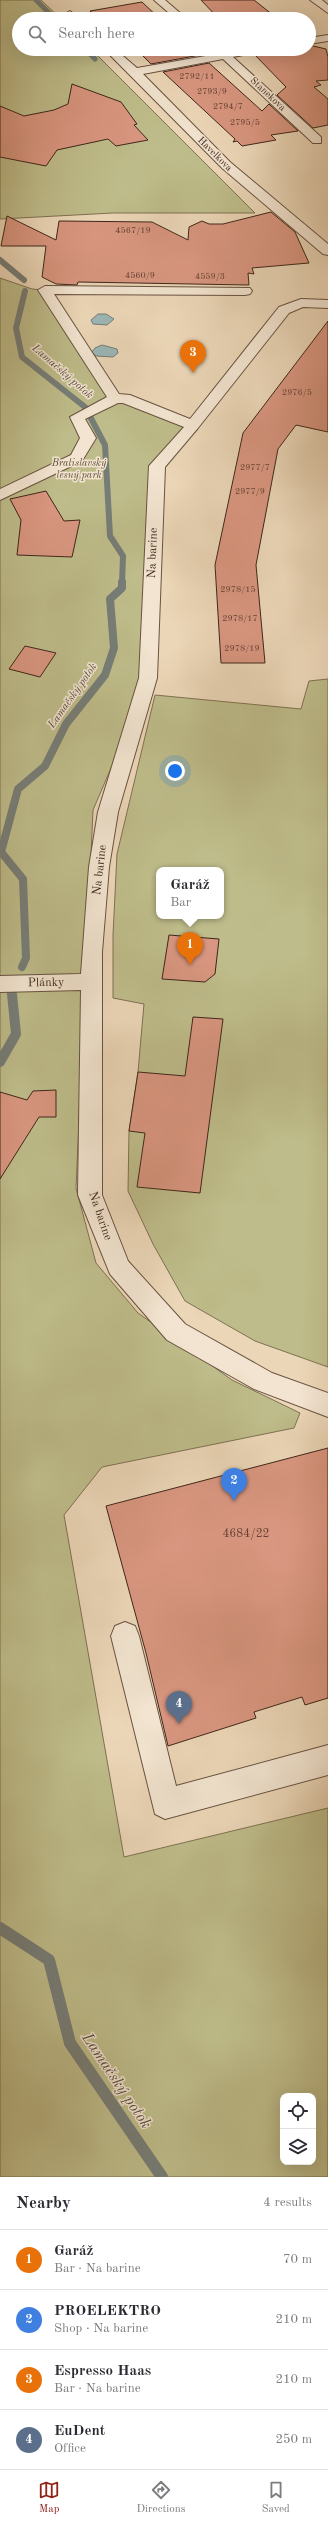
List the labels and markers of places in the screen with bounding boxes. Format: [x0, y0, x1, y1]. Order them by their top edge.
pin: 3 [180, 340, 206, 373]
pin: 1 [177, 932, 203, 965]
pin: 2 [221, 1468, 247, 1501]
pin: 4 [166, 1691, 192, 1724]

